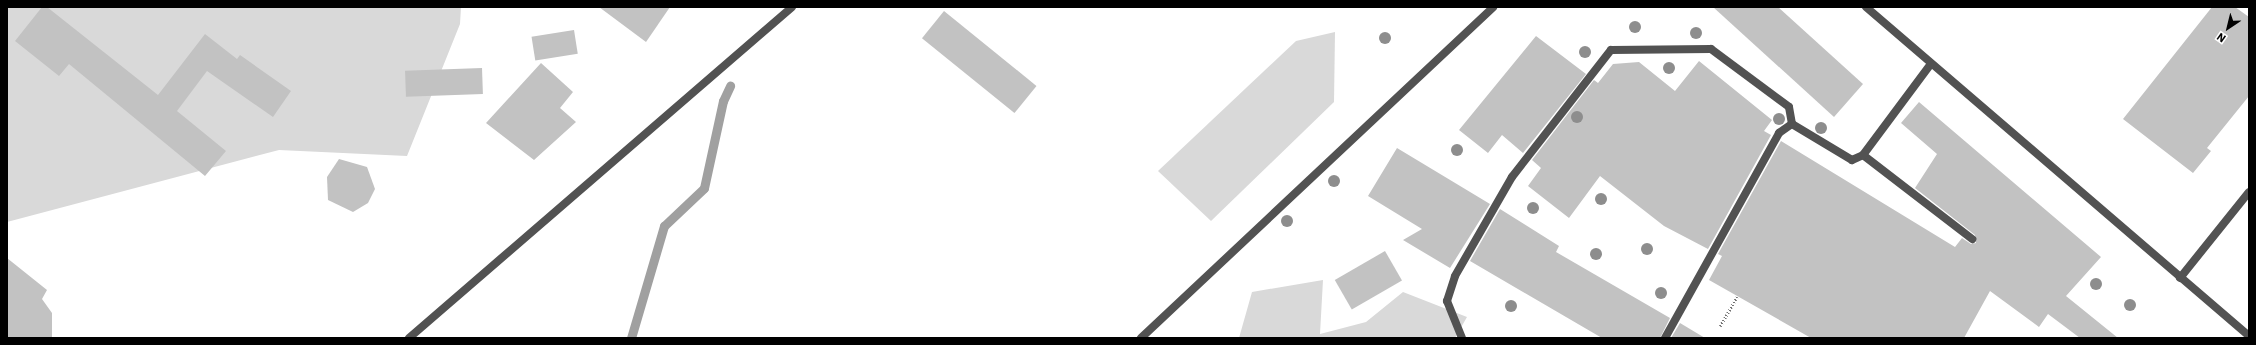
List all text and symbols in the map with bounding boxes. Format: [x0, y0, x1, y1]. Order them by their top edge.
north arrow [2208, 8, 2248, 48]
text: N [2214, 30, 2228, 46]

